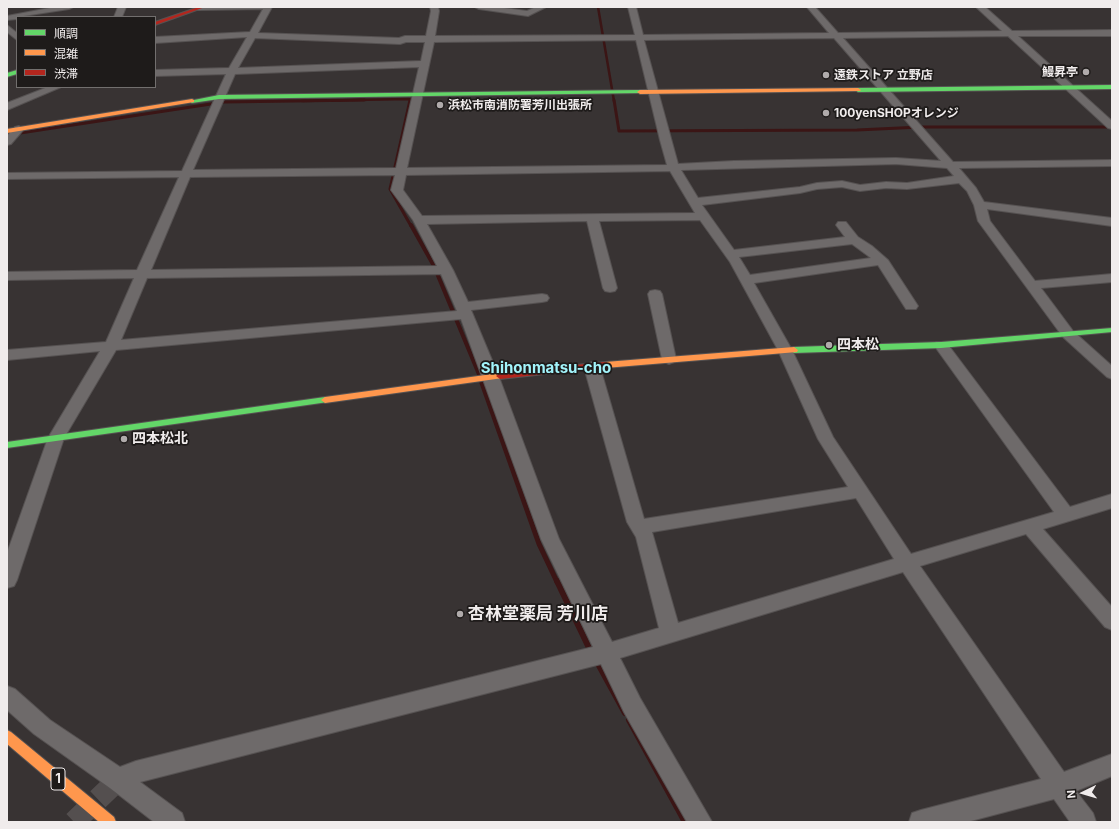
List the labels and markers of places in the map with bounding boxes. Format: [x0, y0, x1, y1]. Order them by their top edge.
place label: 鰻昇亭 [1042, 65, 1078, 79]
marker: 鰻昇亭 [1081, 67, 1091, 77]
place label: 遠鉄ストア 立野店 [834, 68, 933, 82]
marker: 遠鉄ストア 立野店 [821, 70, 831, 80]
place label: 浜松市南消防署芳川出張所 [448, 98, 592, 112]
marker: 浜松市南消防署芳川出張所 [435, 100, 445, 110]
place label: 100yenSHOPオレンジ [834, 106, 959, 120]
marker: 100yenSHOPオレンジ [821, 108, 831, 118]
place label: 四本松 [837, 337, 879, 353]
marker: 四本松 [824, 340, 834, 350]
place label: 四本松北 [132, 431, 188, 447]
marker: 四本松北 [119, 434, 129, 444]
place label: 杏林堂薬局 芳川店 [468, 604, 608, 624]
marker: 杏林堂薬局 芳川店 [455, 609, 465, 619]

